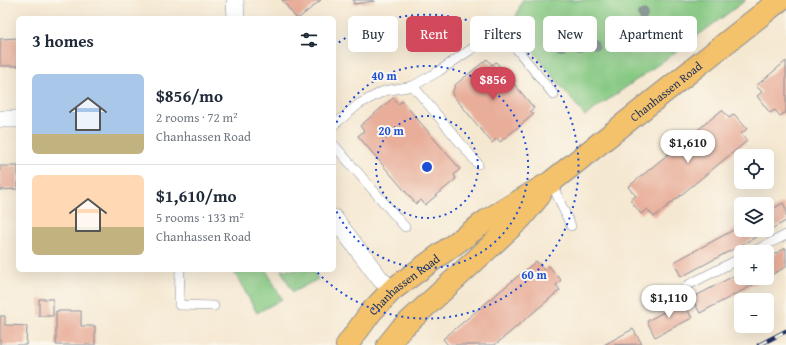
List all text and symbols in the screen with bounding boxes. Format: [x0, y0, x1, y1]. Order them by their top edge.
chip: Buy [348, 16, 398, 52]
chip: Rent [406, 16, 462, 52]
chip: Filters [470, 16, 535, 52]
chip: New [543, 16, 597, 52]
chip: Apartment [605, 16, 697, 52]
text: 3 homes [32, 28, 94, 53]
icon: filters [298, 29, 320, 51]
street label: Chanhassen Road [626, 57, 706, 125]
text: 40 m [371, 67, 397, 84]
pin: $856 [469, 67, 517, 101]
text: $856 [480, 70, 506, 89]
text: $856/mo [156, 83, 223, 108]
icon: home [64, 90, 112, 138]
text: 2 rooms · 72 m² [156, 108, 238, 127]
text: 20 m [378, 122, 404, 139]
text: Chanhassen Road [156, 127, 251, 146]
pin: $1,610 [655, 130, 721, 164]
text: $1,610 [669, 133, 707, 152]
map controls [734, 149, 774, 333]
button: locate [734, 149, 774, 189]
centre of rings [420, 160, 434, 174]
text: $1,610/mo [156, 183, 237, 208]
icon: home [64, 191, 112, 239]
button: layers [734, 197, 774, 237]
text: 5 rooms · 133 m² [156, 208, 244, 227]
text: Chanhassen Road [156, 227, 251, 246]
button: + [734, 245, 774, 285]
street label: Chanhassen Road [364, 249, 443, 318]
text: 60 m [521, 266, 547, 283]
pin: $1,110 [636, 285, 702, 319]
text: $1,110 [650, 288, 688, 307]
button: − [734, 293, 774, 333]

